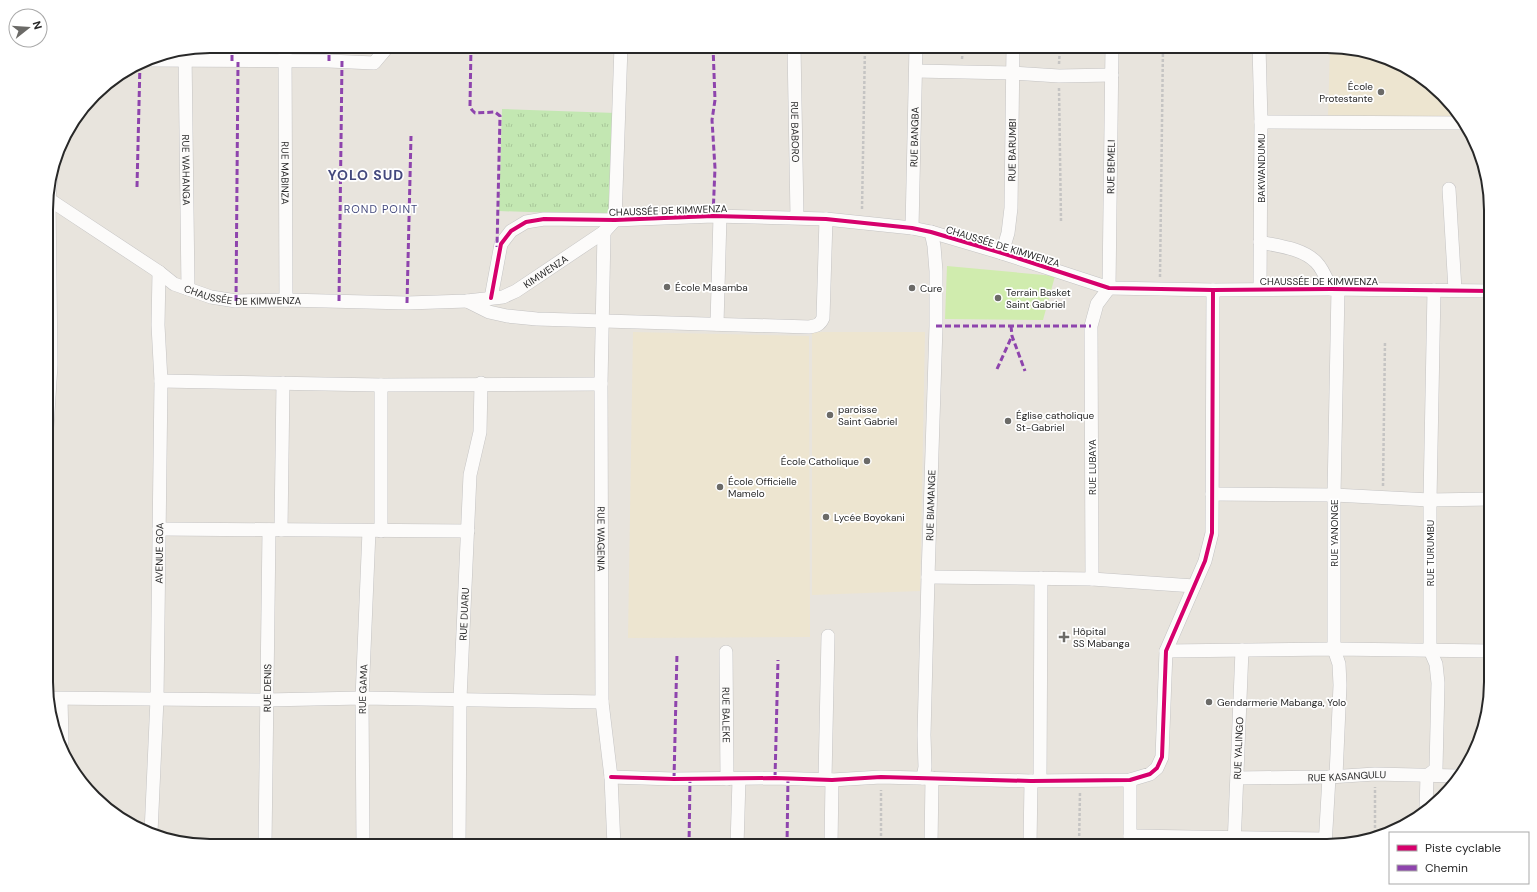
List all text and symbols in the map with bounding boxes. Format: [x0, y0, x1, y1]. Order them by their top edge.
north arrow [8, 8, 48, 48]
text: N [30, 19, 45, 31]
place label: École Protestante [1319, 80, 1373, 105]
marker: École Protestante [1376, 87, 1386, 97]
street label: RUE BABORO [788, 101, 802, 163]
street label: RUE BANGBA [907, 106, 922, 167]
street label: RUE BARUMBI [1005, 119, 1019, 182]
street label: BAKWANDUMU [1255, 133, 1268, 203]
street label: RUE WAHANGA [179, 134, 193, 206]
street label: RUE BEMELI [1104, 140, 1118, 194]
street label: RUE MABINZA [278, 141, 292, 205]
district label: YOLO SUD [328, 166, 404, 184]
district label: ROND POINT [344, 202, 418, 216]
street label: CHAUSSÉE DE KIMWENZA [609, 202, 728, 219]
street label: CHAUSSÉE DE KIMWENZA [944, 223, 1062, 270]
street label: KIMWENZA [521, 252, 571, 291]
street label: CHAUSSÉE DE KIMWENZA [1260, 275, 1379, 288]
place label: École Masamba [675, 281, 748, 294]
street label: CHAUSSÉE DE KIMWENZA [182, 282, 302, 308]
marker: École Masamba [662, 282, 672, 292]
place label: Cure [920, 282, 942, 295]
marker: Cure [907, 283, 917, 293]
place label: Terrain Basket Saint Gabriel [1006, 286, 1071, 311]
marker: Terrain Basket Saint Gabriel [993, 293, 1003, 303]
place label: paroisse Saint Gabriel [838, 403, 897, 428]
place label: Église catholique St-Gabriel [1016, 409, 1094, 434]
marker: paroisse Saint Gabriel [825, 410, 835, 420]
marker: Église catholique St-Gabriel [1003, 416, 1013, 426]
street label: RUE LUBAYA [1086, 439, 1099, 495]
place label: École Catholique [781, 455, 859, 468]
marker: École Catholique [862, 456, 872, 466]
street label: RUE BIAMANGE [923, 469, 938, 541]
place label: École Officielle Mamelo [728, 475, 797, 500]
marker: École Officielle Mamelo [715, 482, 725, 492]
street label: RUE YANONGE [1328, 499, 1341, 567]
street label: RUE WAGENIA [594, 506, 608, 572]
place label: Lycée Boyokani [834, 511, 905, 524]
marker: Lycée Boyokani [821, 512, 831, 522]
street label: RUE TURUMBU [1424, 520, 1437, 586]
street label: AVENUE GOA [152, 522, 166, 584]
street label: RUE DUARU [457, 587, 472, 641]
place label: Hôpital SS Mabanga [1073, 625, 1130, 650]
marker: Hôpital SS Mabanga [1058, 631, 1070, 643]
street label: RUE GAMA [356, 663, 370, 714]
street label: RUE DENIS [261, 664, 274, 712]
street label: RUE BALEKE [719, 687, 733, 743]
place label: Gendarmerie Mabanga, Yolo [1217, 696, 1346, 709]
marker: Gendarmerie Mabanga, Yolo [1204, 697, 1214, 707]
street label: RUE YALINGO [1231, 716, 1246, 780]
street label: RUE KASANGULU [1308, 768, 1386, 784]
legend [1389, 832, 1529, 884]
text: Piste cyclable [1425, 840, 1501, 856]
text: Chemin [1425, 860, 1468, 876]

